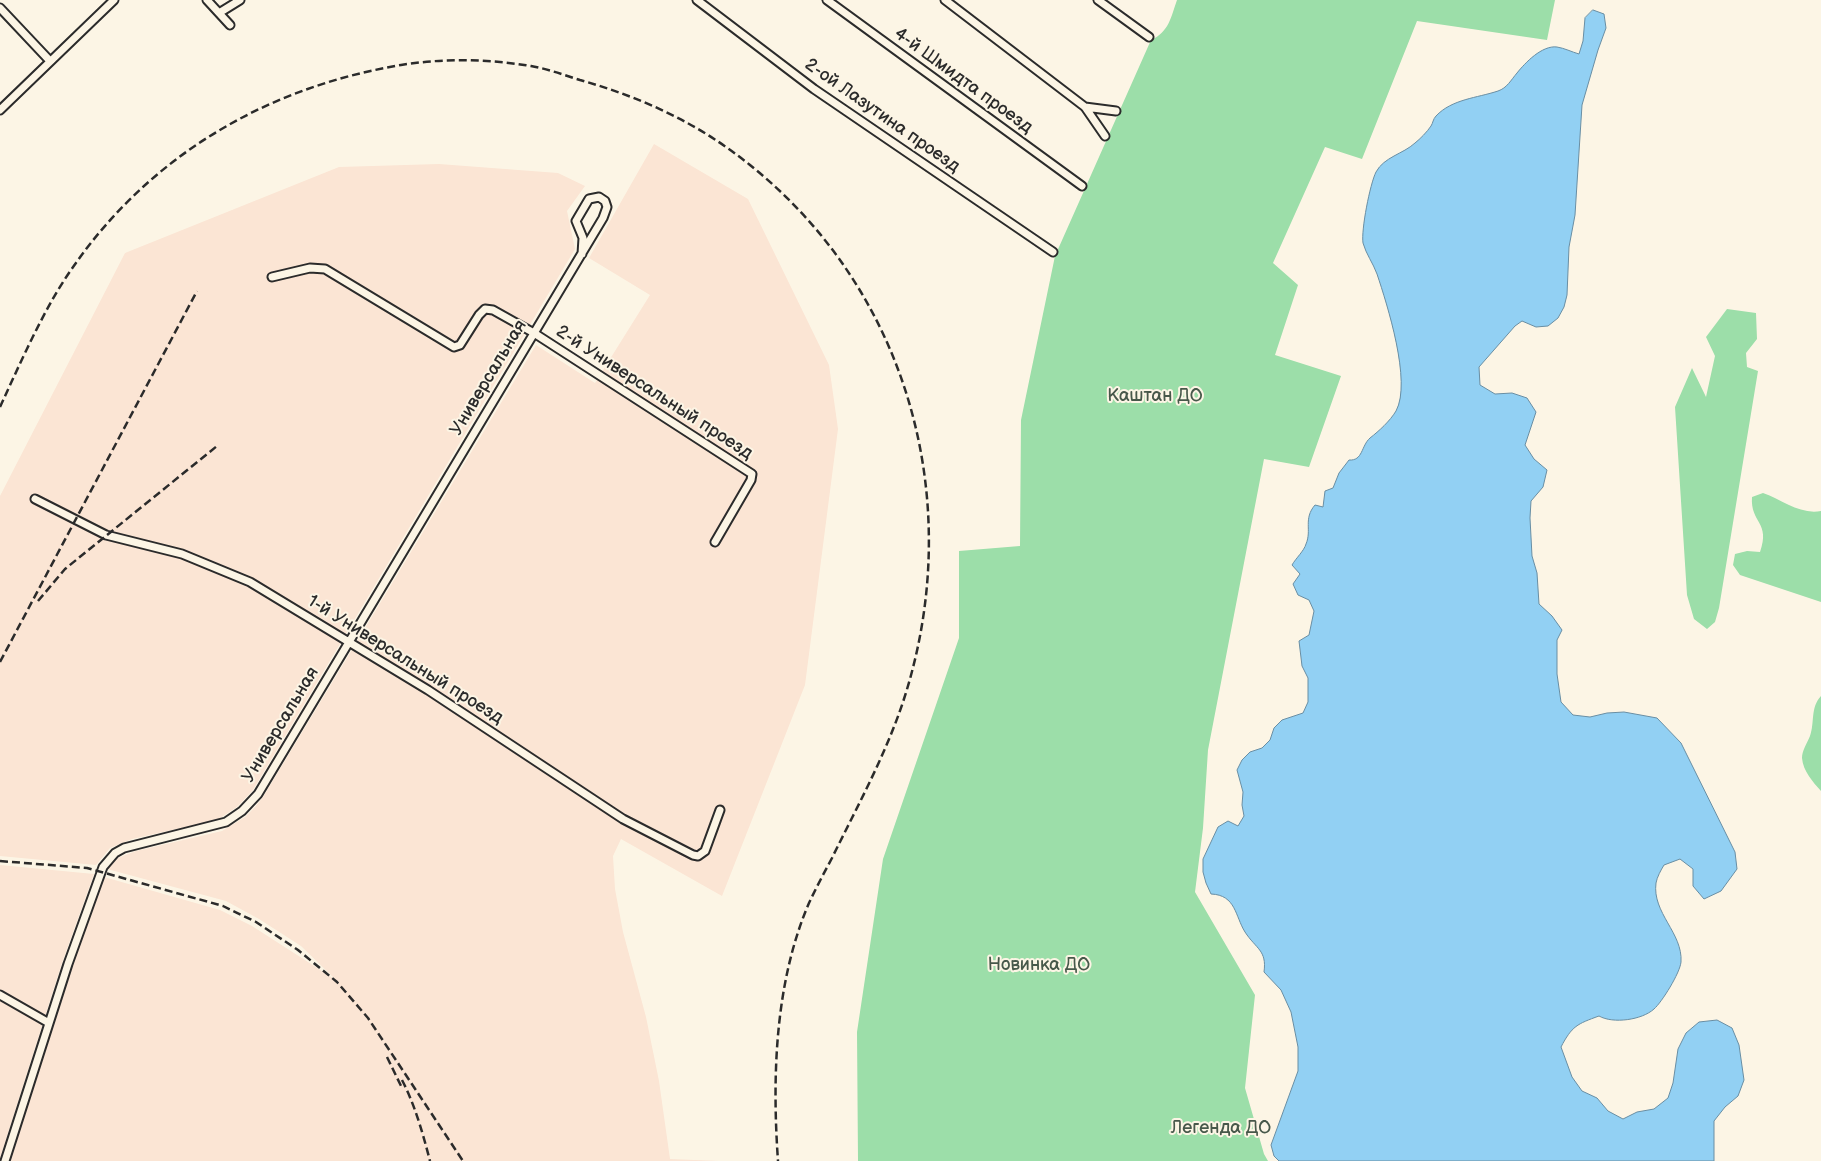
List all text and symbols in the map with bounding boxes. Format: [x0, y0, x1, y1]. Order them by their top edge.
street label: 4-й Шмидта проезд [889, 23, 1037, 139]
street label: 2-ой Лазутина проезд [800, 54, 964, 178]
street label: Универсальная [446, 316, 532, 440]
street label: 2-й Универсальный проезд [552, 321, 756, 465]
park label: Каштан ДО [1107, 385, 1203, 407]
street label: 1-й Универсальный проезд [303, 591, 507, 729]
street label: Универсальная [238, 663, 324, 787]
park label: Новинка ДО [988, 954, 1090, 976]
park label: Легенда ДО [1171, 1117, 1271, 1139]

